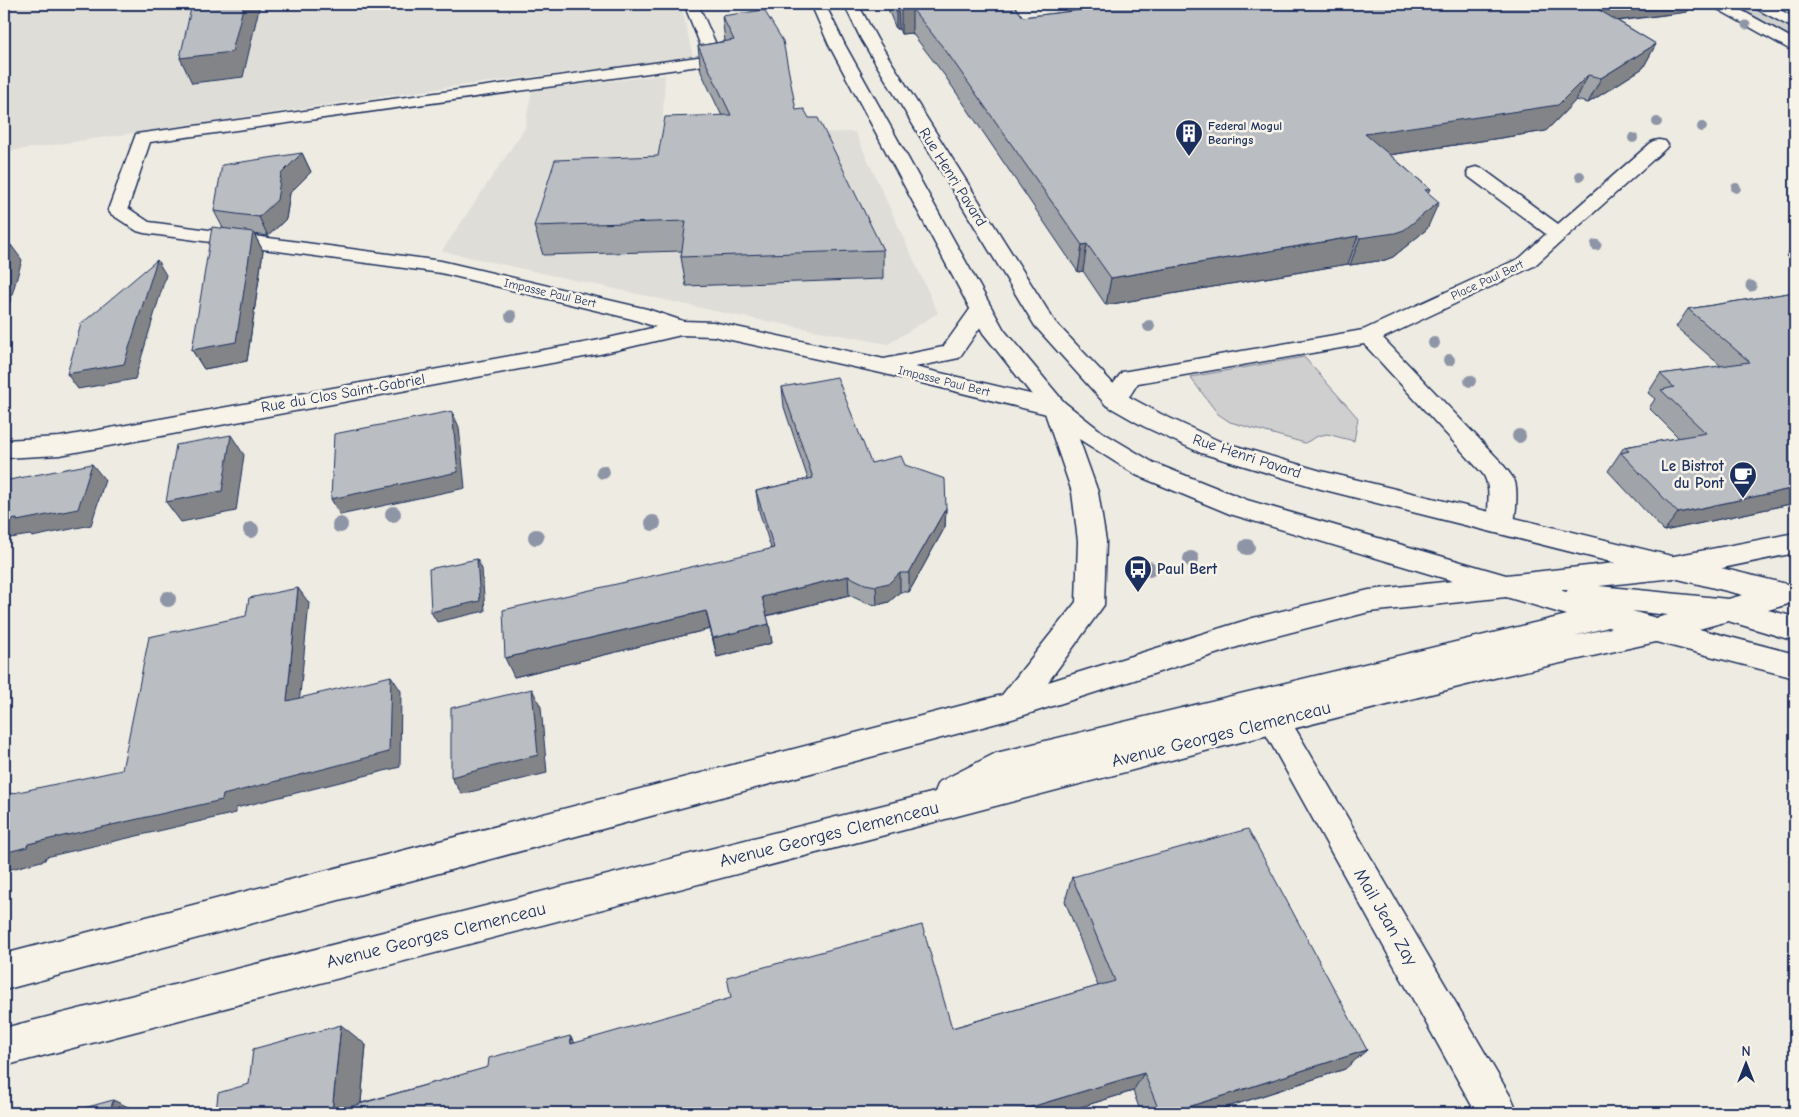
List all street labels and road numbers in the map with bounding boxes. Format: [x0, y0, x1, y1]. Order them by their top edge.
street label: Rue Henri Pavard [915, 124, 991, 230]
street label: Place Paul Bert [1449, 257, 1526, 303]
street label: Impasse Paul Bert [503, 276, 598, 311]
street label: Impasse Paul Bert [897, 363, 992, 399]
street label: Rue du Clos Saint-Gabriel [260, 370, 426, 416]
street label: Rue Henri Pavard [1191, 430, 1303, 482]
street label: Avenue Georges Clemenceau [1109, 697, 1333, 772]
street label: Avenue Georges Clemenceau [717, 797, 941, 872]
street label: Mail Jean Zay [1349, 865, 1422, 970]
street label: Avenue Georges Clemenceau [324, 898, 548, 973]

